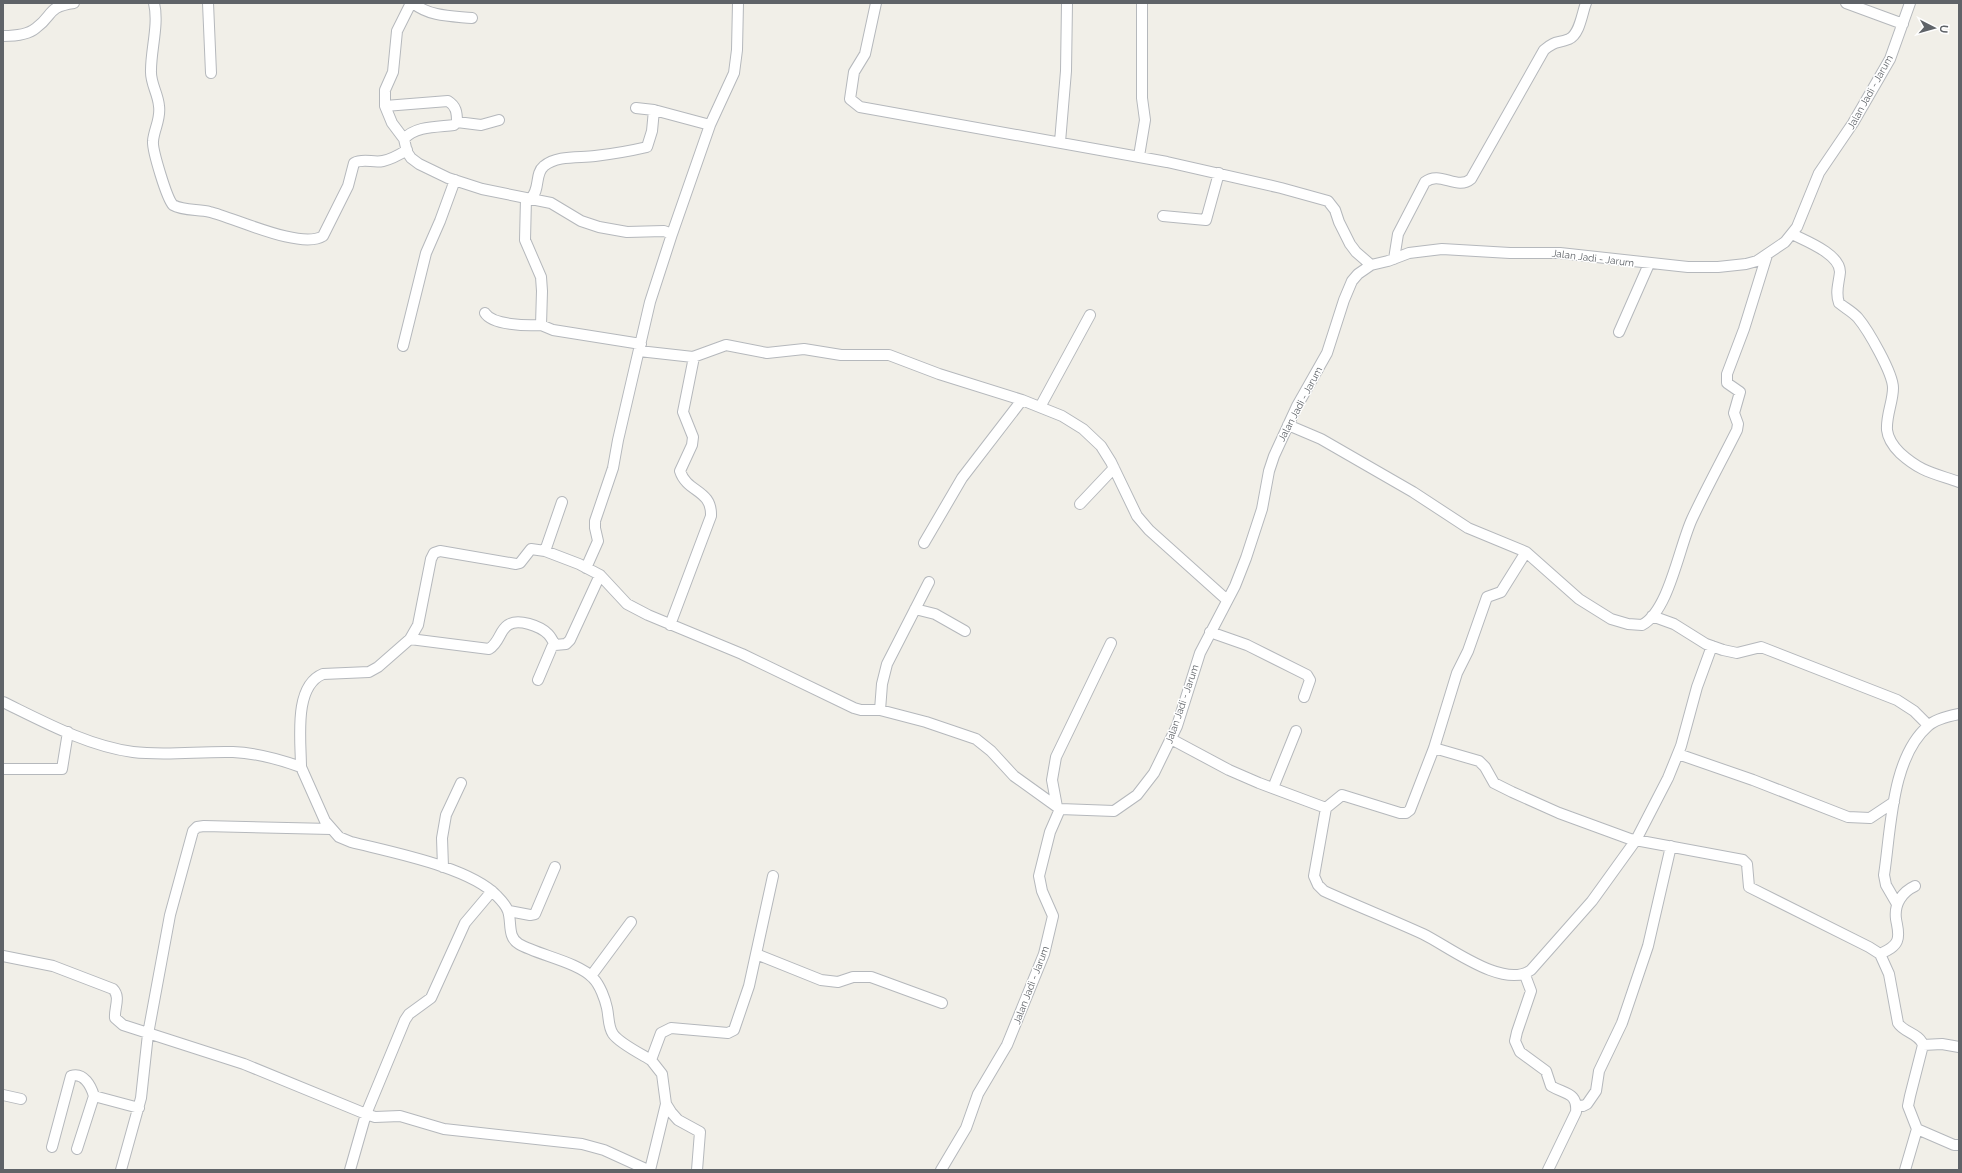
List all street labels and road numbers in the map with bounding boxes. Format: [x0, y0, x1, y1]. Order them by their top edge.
street label: Jalan Jadi - Jarum [1845, 53, 1895, 131]
street label: Jalan Jadi - Jarum [1551, 247, 1635, 269]
street label: Jalan Jadi - Jarum [1276, 365, 1324, 443]
street label: Jalan Jadi - Jarum [1163, 663, 1201, 745]
street label: Jalan Jadi - Jarum [1011, 944, 1051, 1026]

